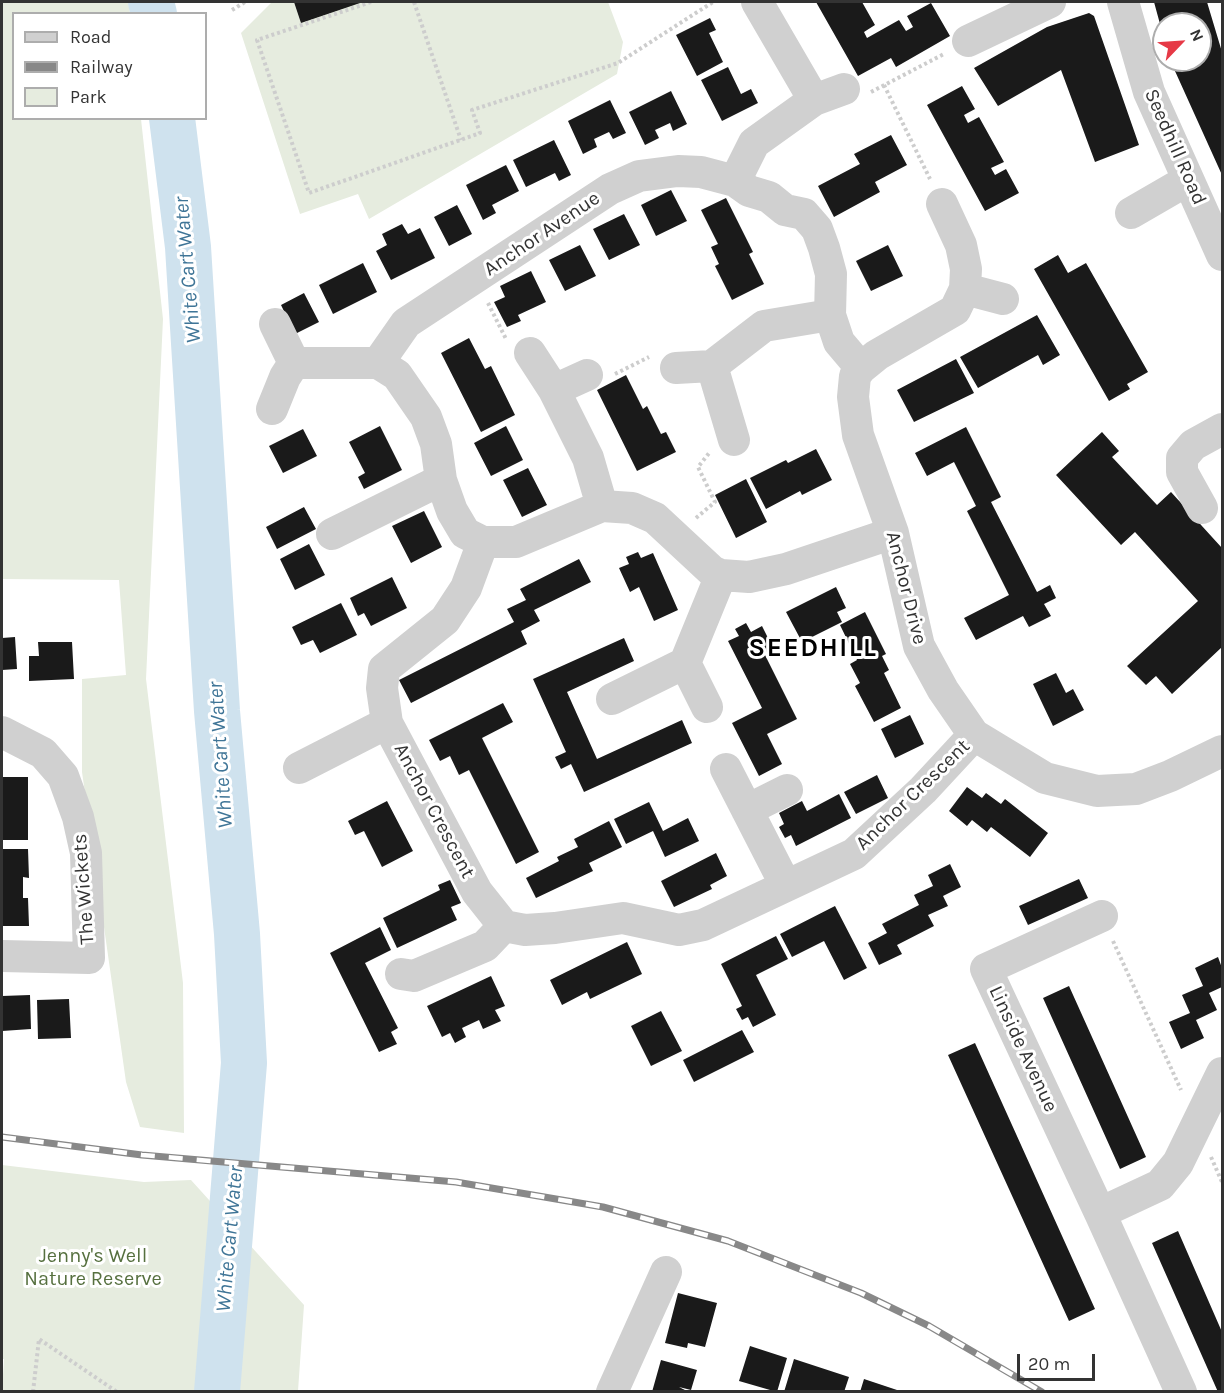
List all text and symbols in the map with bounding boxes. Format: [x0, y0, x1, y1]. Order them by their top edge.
legend [12, 12, 207, 120]
north arrow [1152, 12, 1212, 72]
text: Road [70, 26, 111, 48]
text: N [1186, 26, 1208, 44]
text: Railway [70, 56, 133, 78]
street label: Seedhill Road [1139, 85, 1211, 209]
text: Park [70, 86, 107, 108]
street label: Anchor Avenue [479, 186, 605, 282]
water label: White Cart Water [169, 196, 207, 344]
street label: Anchor Drive [880, 529, 932, 647]
district label: SEEDHILL [749, 633, 877, 665]
water label: White Cart Water [203, 681, 239, 829]
street label: Anchor Crescent [851, 735, 975, 855]
street label: Anchor Crescent [388, 739, 480, 883]
street label: The Wickets [68, 833, 100, 945]
street label: Linside Avenue [983, 982, 1063, 1116]
water label: White Cart Water [211, 1165, 249, 1313]
park label: Jenny's Well Nature Reserve [24, 1244, 162, 1291]
scale bar [1020, 1342, 1098, 1380]
text: 20 m [1028, 1353, 1070, 1375]

